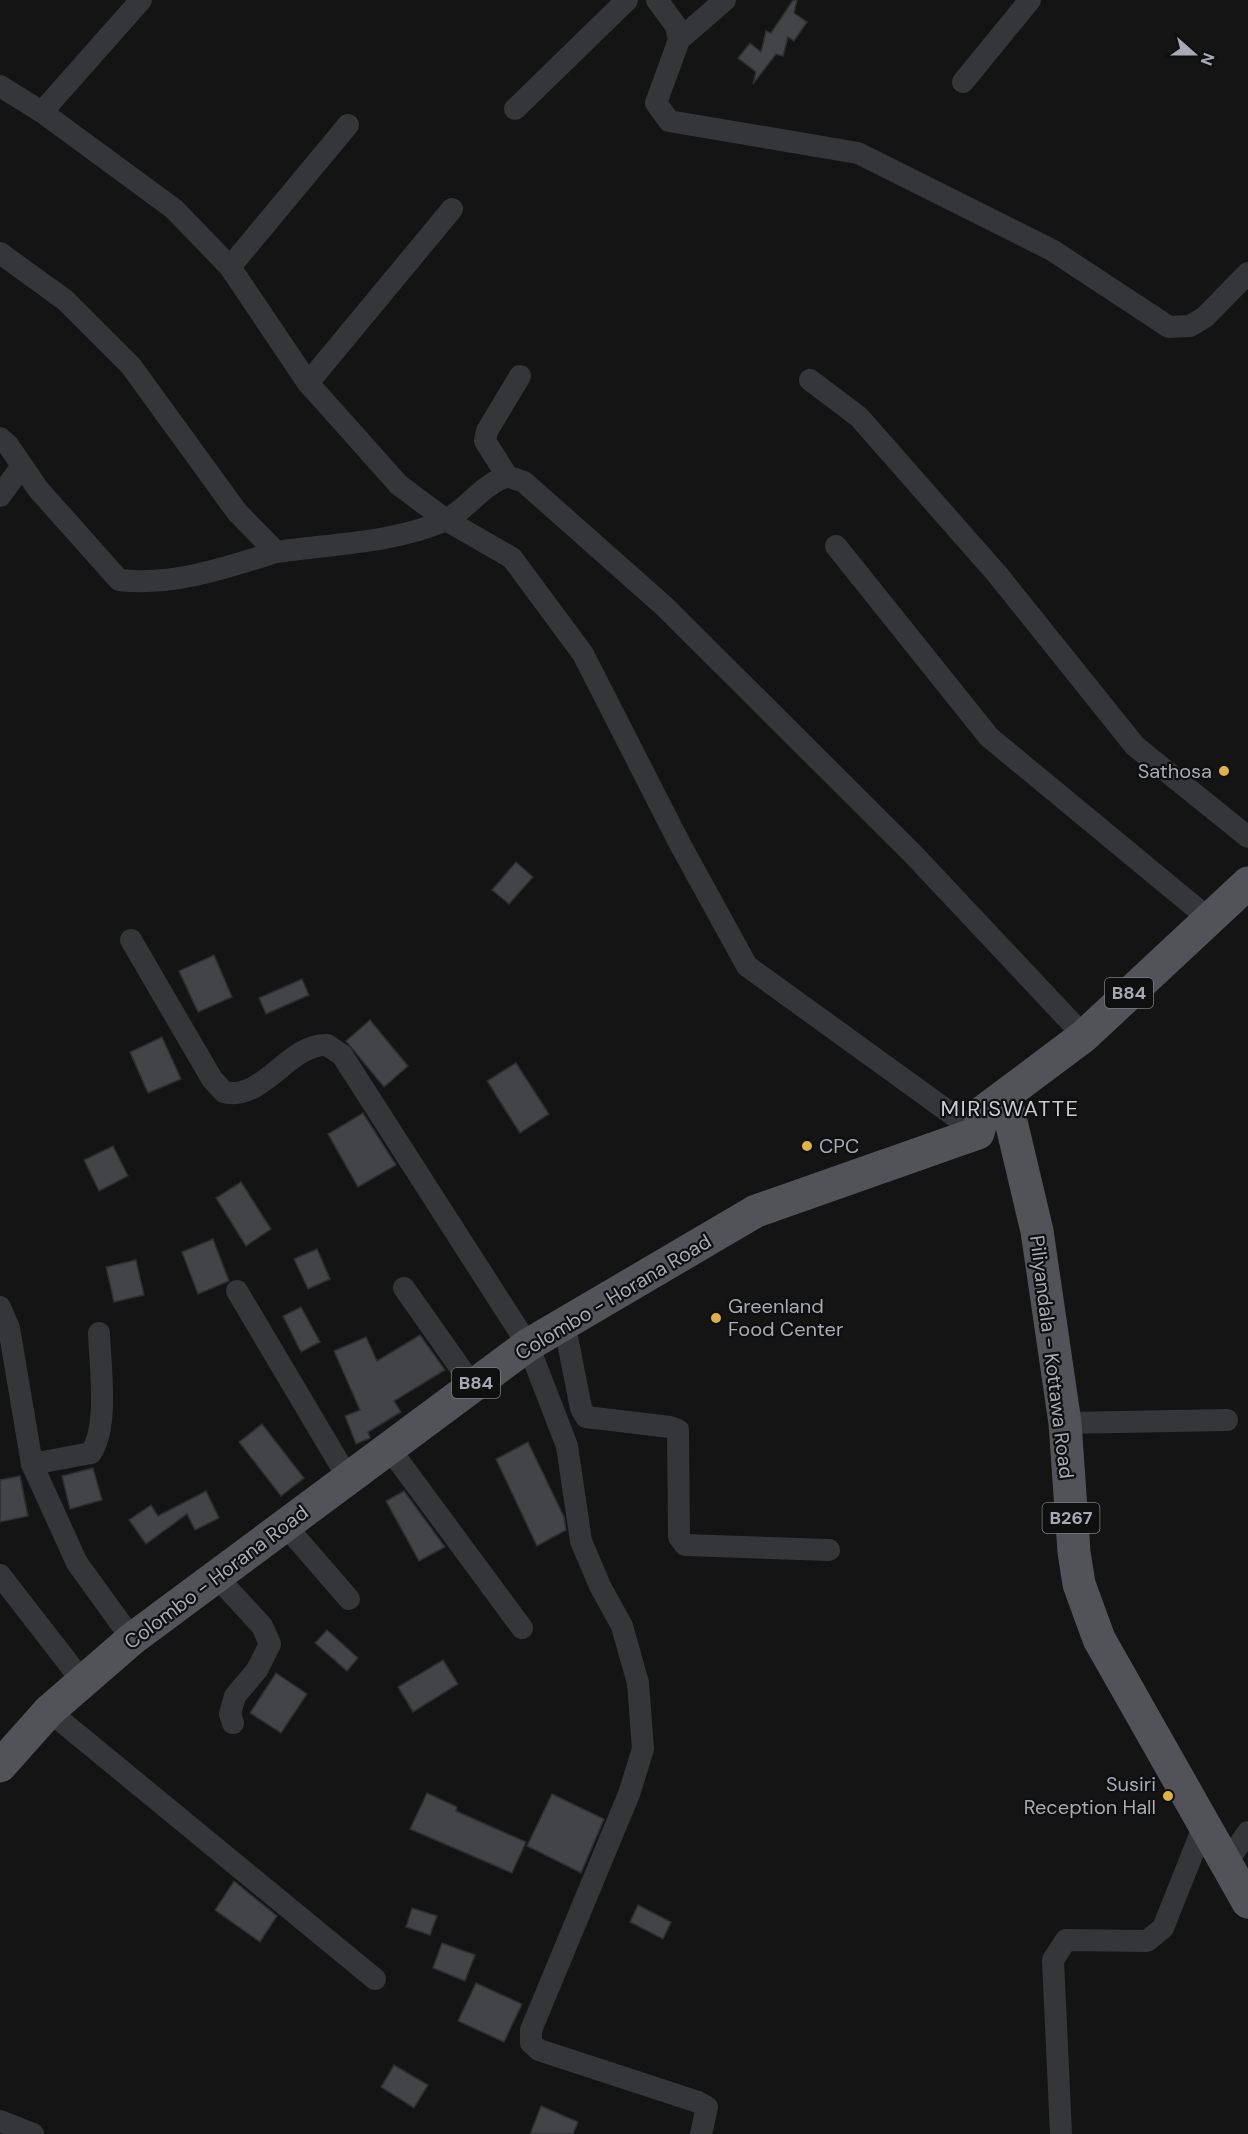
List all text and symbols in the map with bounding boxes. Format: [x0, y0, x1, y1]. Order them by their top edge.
north arrow [1164, 24, 1224, 84]
text: N [1196, 50, 1219, 68]
place label: Sathosa [1138, 758, 1212, 784]
marker: Sathosa [1217, 764, 1231, 778]
road number: B84 [1105, 978, 1153, 1008]
district label: MIRISWATTE [941, 1094, 1080, 1123]
place label: CPC [819, 1133, 859, 1159]
marker: CPC [800, 1139, 814, 1153]
street label: Colombo - Horana Road [510, 1228, 716, 1366]
street label: Piliyandala - Kottawa Road [1024, 1234, 1080, 1480]
place label: Greenland Food Center [728, 1293, 843, 1342]
marker: Greenland Food Center [709, 1311, 723, 1325]
road number: B84 [452, 1368, 500, 1398]
street label: Colombo - Horana Road [119, 1499, 313, 1655]
road number: B267 [1042, 1503, 1100, 1533]
place label: Susiri Reception Hall [1024, 1771, 1156, 1820]
marker: Susiri Reception Hall [1161, 1789, 1175, 1803]

